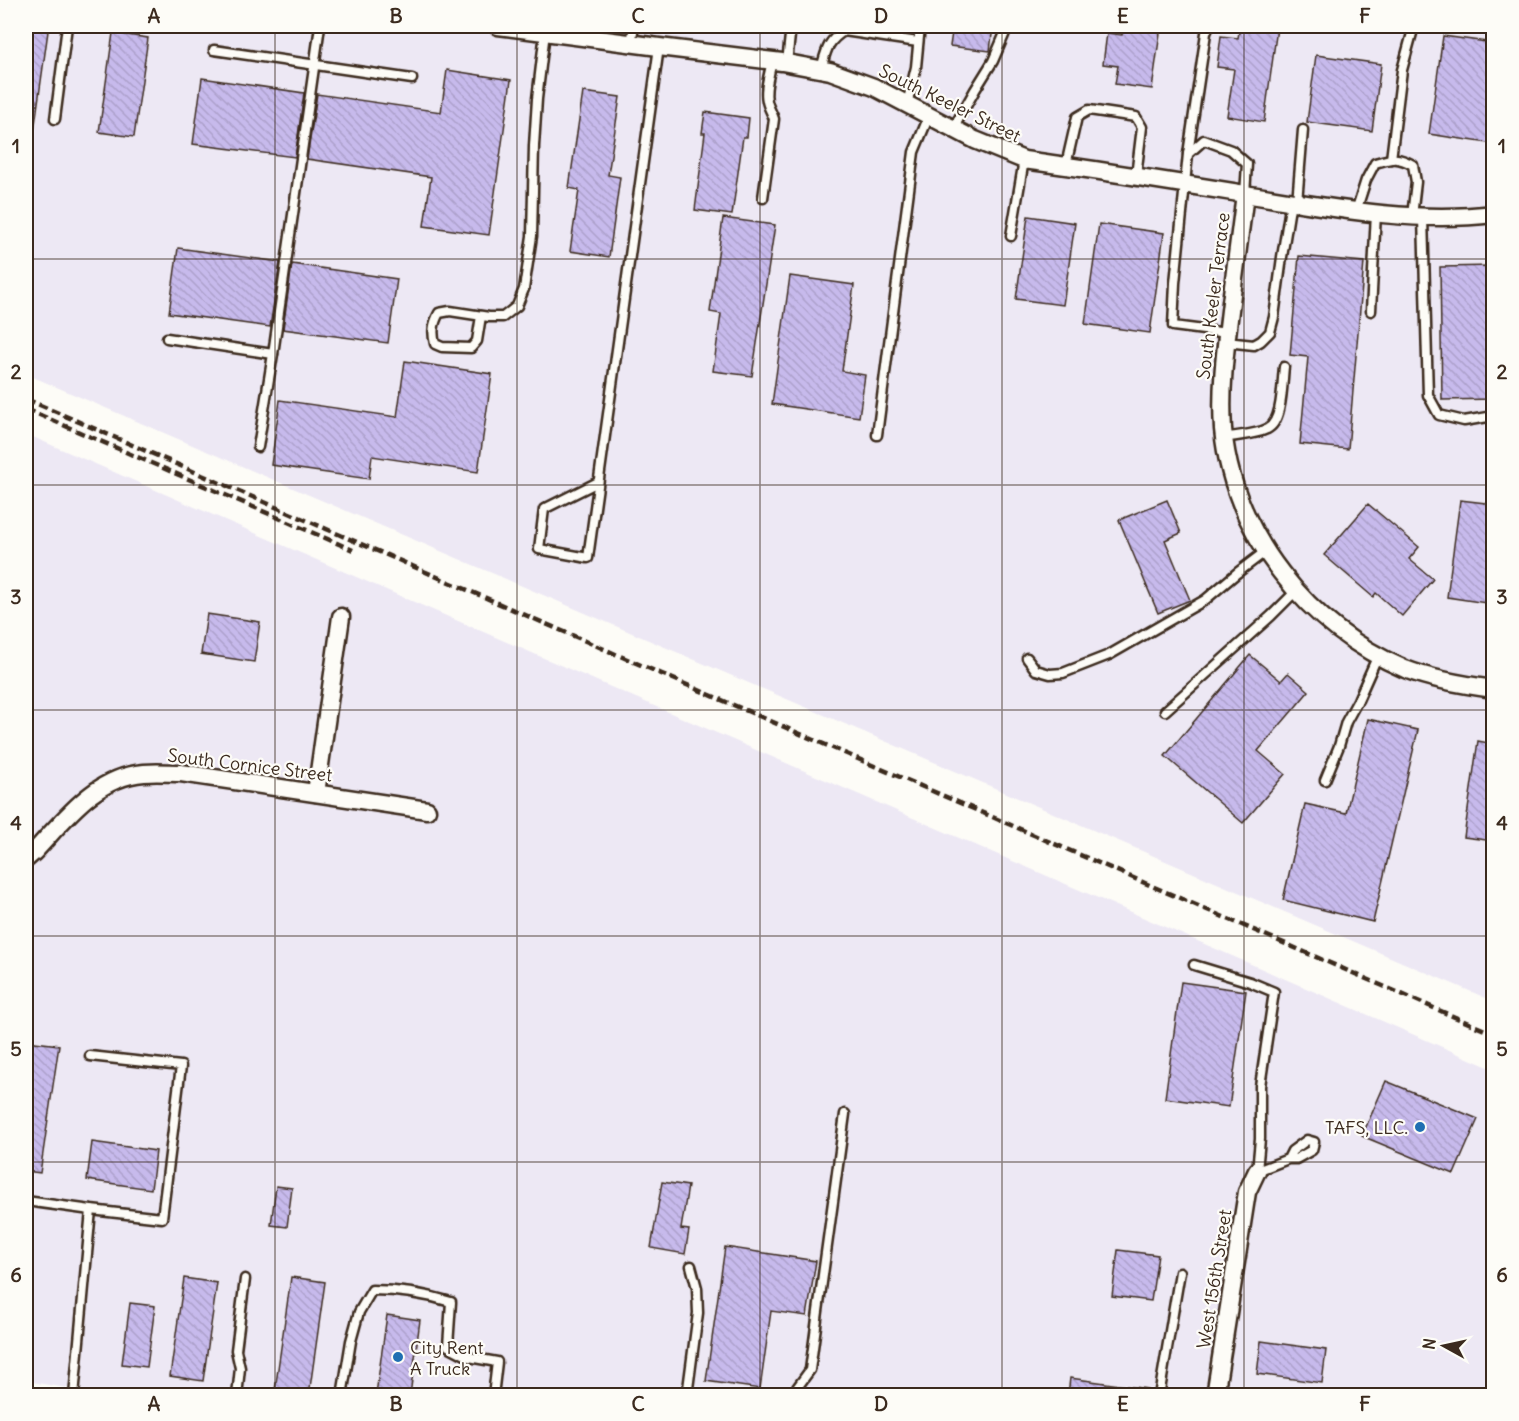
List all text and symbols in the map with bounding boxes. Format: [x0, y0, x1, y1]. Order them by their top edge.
text: A [148, 3, 161, 28]
text: B [389, 3, 403, 28]
text: C [631, 3, 645, 28]
text: D [874, 3, 888, 28]
text: E [1117, 3, 1129, 28]
text: F [1359, 3, 1371, 28]
street label: South Keeler Street [875, 59, 1025, 147]
text: 1 [12, 133, 20, 158]
text: 1 [1498, 133, 1506, 158]
street label: South Keeler Terrace [1191, 211, 1235, 381]
text: 2 [11, 359, 22, 384]
text: 2 [1497, 359, 1508, 384]
text: 3 [10, 584, 22, 609]
text: 3 [1496, 584, 1508, 609]
street label: South Cornice Street [166, 743, 334, 787]
text: 4 [10, 810, 22, 835]
text: 4 [1496, 810, 1508, 835]
text: 5 [10, 1036, 22, 1061]
text: 5 [1496, 1036, 1508, 1061]
place label: TAFS, LLC. [1325, 1116, 1408, 1139]
marker: TAFS, LLC. [1413, 1120, 1427, 1134]
street label: West 156th Street [1192, 1208, 1236, 1350]
text: 6 [10, 1262, 22, 1287]
text: 6 [1496, 1262, 1508, 1287]
north arrow [1414, 1316, 1474, 1376]
place label: City Rent A Truck [410, 1336, 484, 1380]
text: N [1418, 1337, 1440, 1351]
marker: City Rent A Truck [391, 1350, 405, 1364]
text: A [148, 1391, 161, 1416]
text: B [389, 1391, 403, 1416]
text: C [631, 1391, 645, 1416]
text: D [874, 1391, 888, 1416]
text: E [1117, 1391, 1129, 1416]
text: F [1359, 1391, 1371, 1416]

